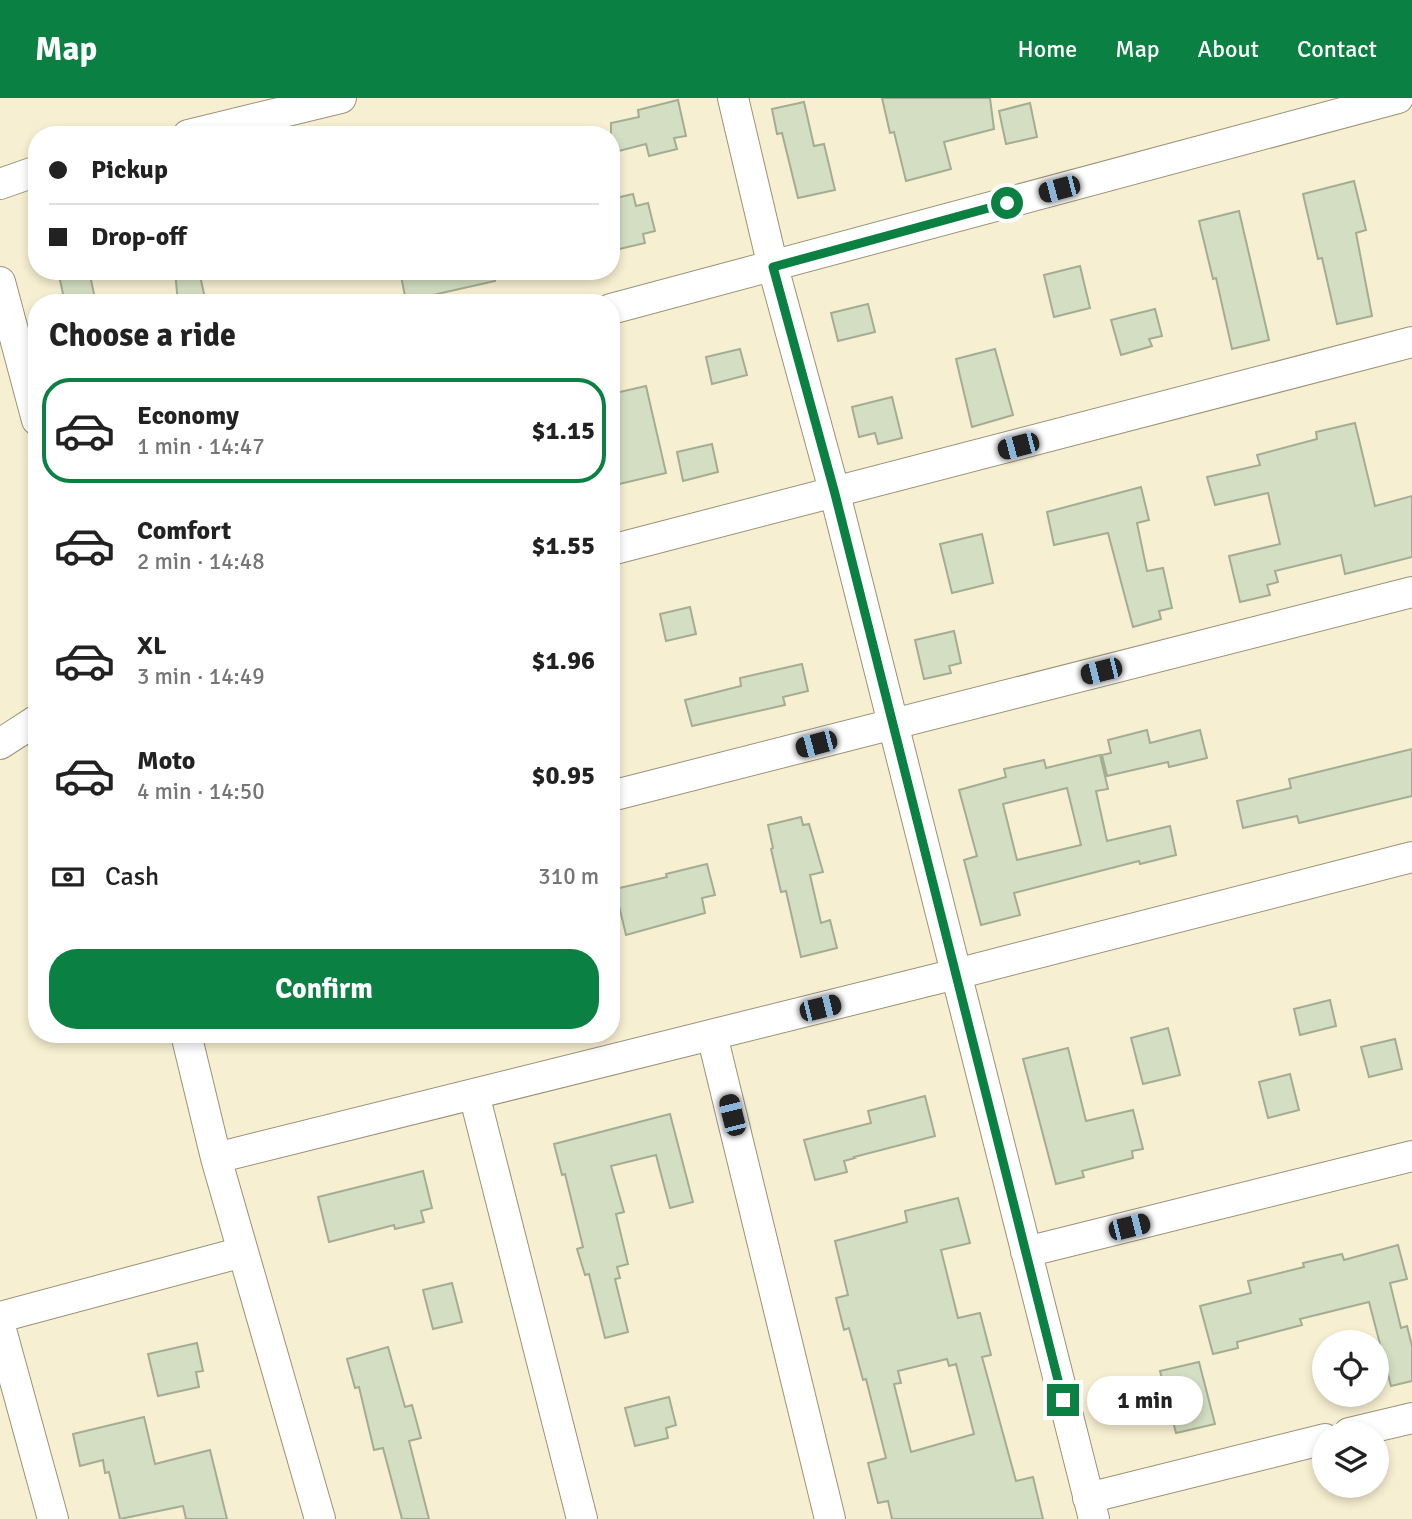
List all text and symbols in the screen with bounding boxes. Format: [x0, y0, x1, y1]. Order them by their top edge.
text: Map [35, 29, 97, 70]
text: Home [1017, 34, 1077, 64]
text: Map [1115, 34, 1160, 64]
text: About [1198, 34, 1259, 64]
text: Contact [1297, 34, 1377, 64]
text: Pickup [91, 154, 168, 186]
car [1036, 173, 1083, 205]
route start [991, 187, 1023, 219]
text: Drop-off [91, 221, 187, 253]
text: Choose a ride [49, 316, 236, 355]
icon: car [53, 399, 116, 462]
text: Economy [137, 400, 239, 432]
text: $1.15 [531, 415, 595, 447]
car [995, 430, 1042, 462]
text: 1 min · 14:47 [137, 432, 265, 461]
icon: car [53, 514, 116, 577]
text: Comfort [137, 515, 231, 547]
text: $1.55 [531, 530, 595, 562]
text: 2 min · 14:48 [137, 547, 265, 576]
icon: car [53, 629, 116, 692]
text: XL [137, 630, 167, 662]
text: $1.96 [531, 645, 595, 677]
car [1079, 656, 1124, 686]
text: 3 min · 14:49 [137, 662, 265, 691]
car [793, 728, 840, 760]
icon: car [53, 744, 116, 807]
text: Moto [137, 745, 195, 777]
text: $0.95 [531, 760, 595, 792]
text: 4 min · 14:50 [137, 777, 265, 806]
icon: cash [49, 858, 87, 896]
text: Cash [105, 861, 159, 893]
text: 310 m [538, 862, 599, 891]
button: Confirm [49, 949, 599, 1029]
car [798, 993, 843, 1023]
car [717, 1092, 748, 1138]
car [1107, 1212, 1152, 1242]
map controls [1312, 1330, 1389, 1498]
button: locate [1312, 1330, 1389, 1407]
callout: 1 min [1088, 1376, 1203, 1424]
route end [1047, 1384, 1079, 1416]
text: 1 min [1117, 1386, 1173, 1415]
button: layers [1312, 1421, 1389, 1498]

